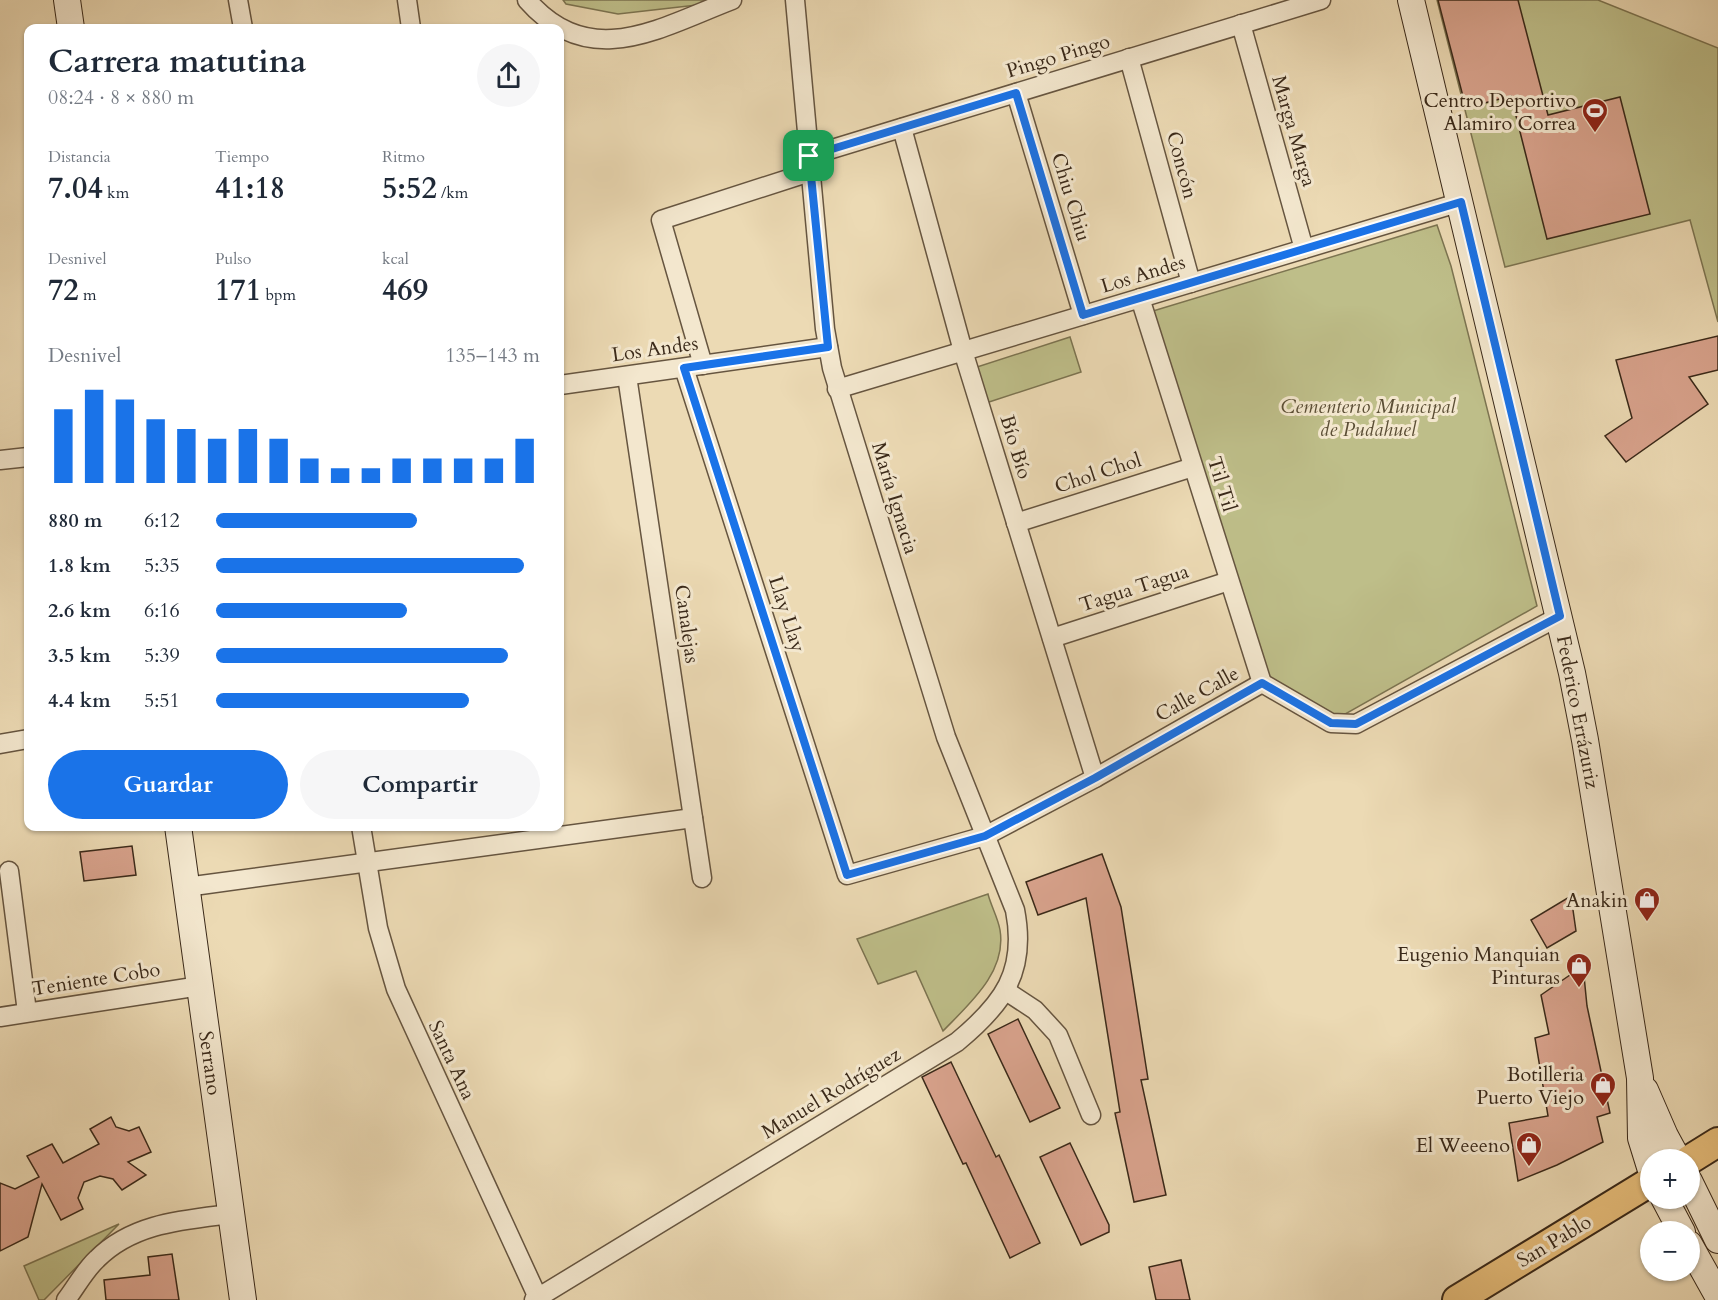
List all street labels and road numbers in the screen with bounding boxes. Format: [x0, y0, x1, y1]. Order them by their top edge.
street label: Pingo Pingo [1003, 27, 1113, 85]
street label: Marga Marga [1265, 72, 1323, 190]
street label: Concón [1160, 128, 1204, 202]
street label: Chiu Chiu [1045, 149, 1097, 245]
street label: Los Andes [1097, 248, 1189, 300]
street label: Los Andes [610, 330, 700, 368]
street label: Bío Bío [994, 412, 1039, 482]
street label: María Ignacia [865, 439, 925, 558]
street label: Chol Chol [1051, 446, 1145, 500]
street label: Til Til [1201, 453, 1243, 515]
street label: Tagua Tagua [1076, 557, 1193, 618]
street label: Llay Llay [762, 573, 812, 656]
street label: Canalejas [668, 583, 706, 665]
street label: Federico Errázuriz [1550, 633, 1606, 791]
street label: Calle Calle [1150, 660, 1244, 728]
street label: Teniente Cobo [30, 955, 162, 1002]
street label: Santa Ana [422, 1016, 482, 1104]
street label: Serrano [192, 1029, 228, 1097]
street label: Manuel Rodríguez [756, 1041, 906, 1145]
street label: San Pablo [1512, 1208, 1596, 1274]

